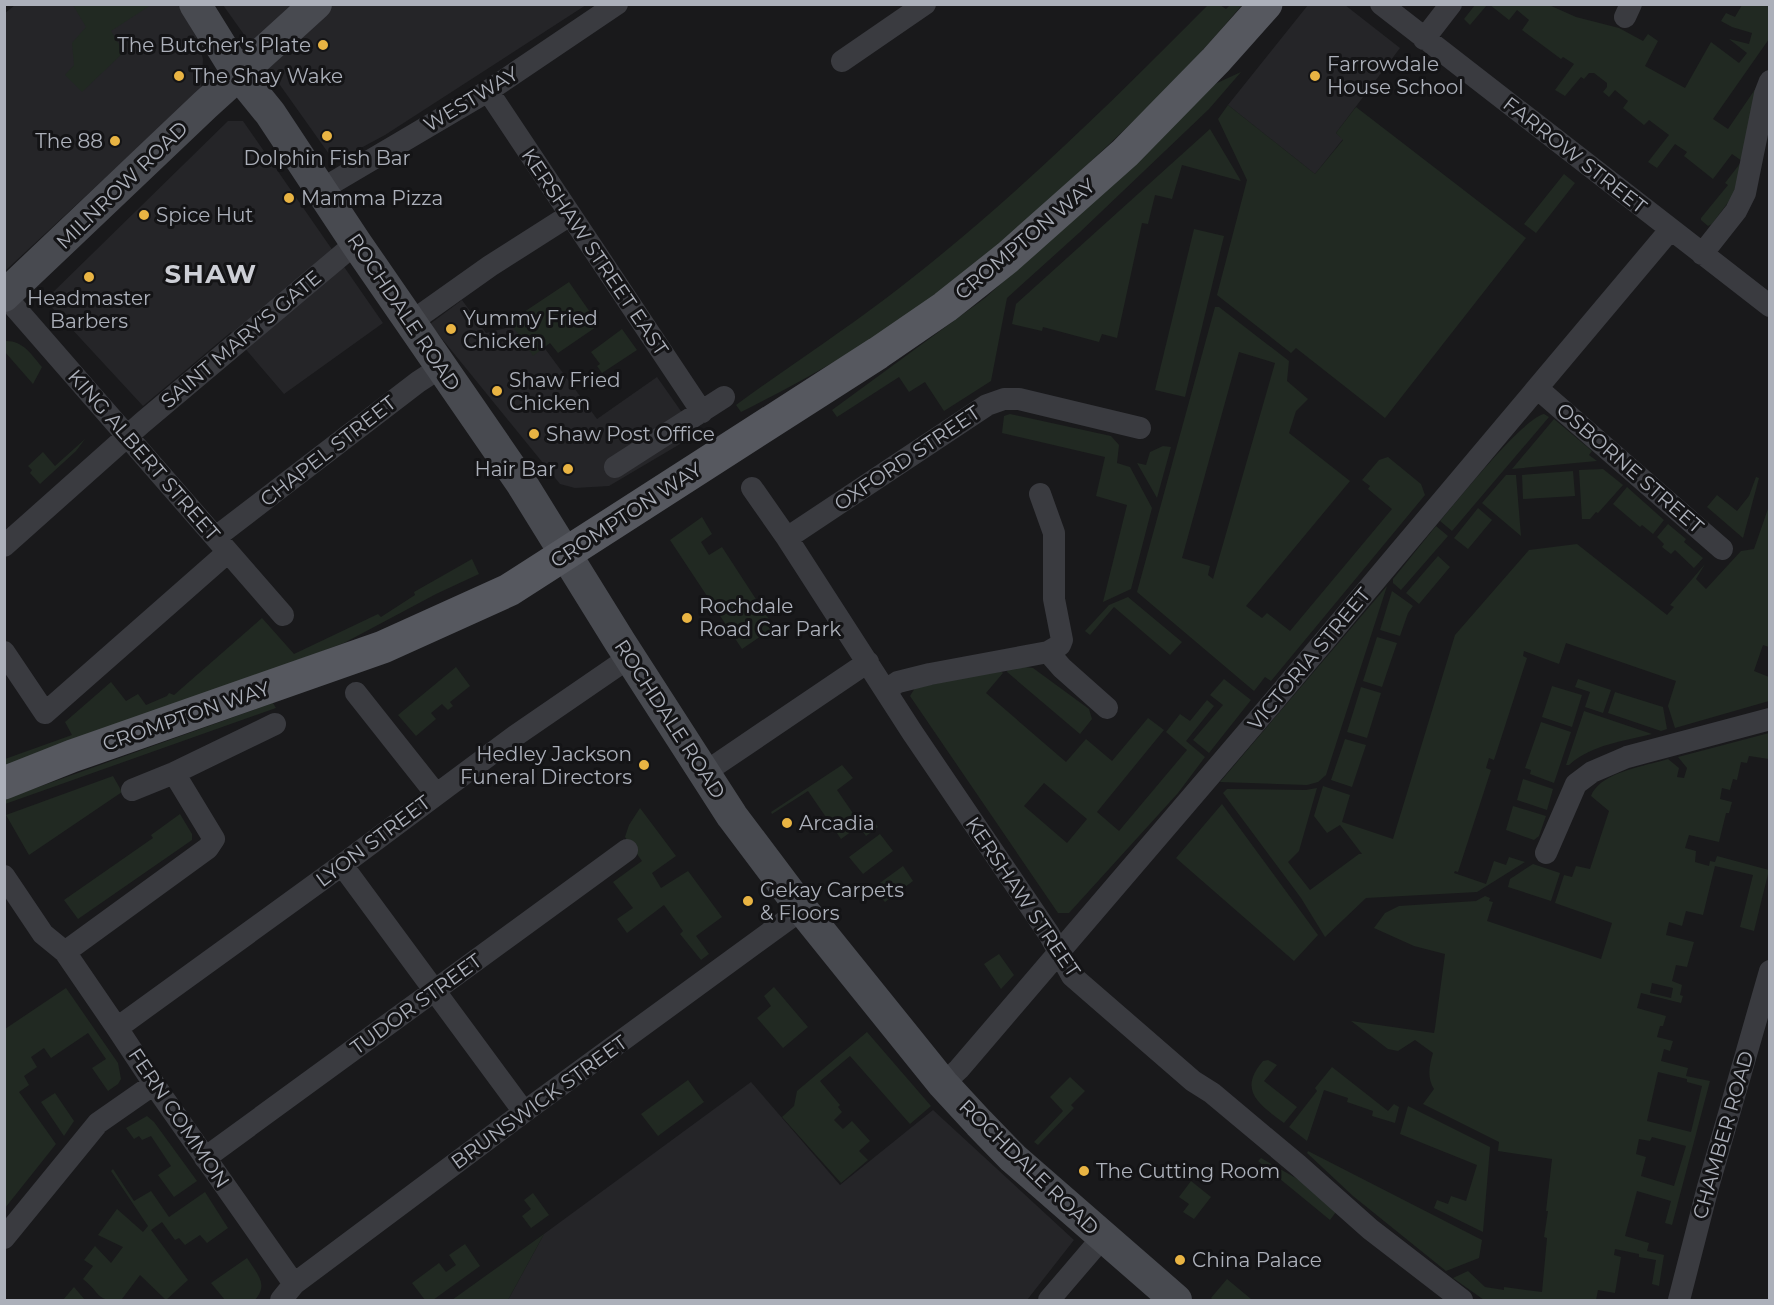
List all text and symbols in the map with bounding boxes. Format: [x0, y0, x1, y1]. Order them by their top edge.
place label: The Butcher's Plate [117, 33, 311, 57]
marker: The Butcher's Plate [316, 38, 330, 52]
place label: Farrowdale House School [1327, 52, 1464, 99]
street label: WESTWAY [419, 61, 523, 137]
place label: The Shay Wake [191, 64, 343, 88]
marker: The Shay Wake [172, 69, 186, 83]
marker: Farrowdale House School [1308, 69, 1322, 83]
street label: FARROW STREET [1499, 92, 1652, 219]
street label: MILNROW ROAD [51, 116, 193, 254]
place label: The 88 [35, 129, 103, 153]
marker: Dolphin Fish Bar [320, 129, 334, 143]
marker: The 88 [108, 134, 122, 148]
street label: KERSHAW STREET EAST [517, 144, 674, 360]
place label: Dolphin Fish Bar [243, 146, 411, 170]
street label: CROMPTON WAY [950, 173, 1100, 305]
place label: Mamma Pizza [301, 186, 443, 210]
marker: Mamma Pizza [282, 191, 296, 205]
place label: Spice Hut [156, 203, 253, 227]
marker: Spice Hut [137, 208, 151, 222]
street label: ROCHDALE ROAD [342, 229, 466, 395]
district label: SHAW [165, 258, 257, 290]
street label: SAINT MARY'S GATE [156, 265, 326, 413]
marker: Headmaster Barbers [82, 270, 96, 284]
place label: Headmaster Barbers [27, 286, 151, 333]
place label: Yummy Fried Chicken [463, 306, 598, 353]
marker: Yummy Fried Chicken [444, 322, 458, 336]
street label: KING ALBERT STREET [63, 364, 225, 546]
place label: Shaw Fried Chicken [509, 368, 621, 415]
marker: Shaw Fried Chicken [490, 384, 504, 398]
street label: CHAPEL STREET [255, 390, 401, 511]
street label: OSBORNE STREET [1552, 398, 1709, 539]
street label: OXFORD STREET [830, 400, 985, 516]
place label: Shaw Post Office [546, 422, 715, 446]
marker: Shaw Post Office [527, 427, 541, 441]
place label: Hair Bar [474, 457, 556, 481]
street label: CROMPTON WAY [546, 457, 706, 573]
marker: Hair Bar [561, 462, 575, 476]
street label: VICTORIA STREET [1243, 583, 1376, 735]
place label: Rochdale Road Car Park [699, 594, 841, 641]
marker: Rochdale Road Car Park [680, 611, 694, 625]
street label: ROCHDALE ROAD [610, 635, 730, 803]
street label: CROMPTON WAY [99, 676, 273, 756]
place label: Hedley Jackson Funeral Directors [460, 742, 632, 789]
marker: Hedley Jackson Funeral Directors [637, 758, 651, 772]
street label: LYON STREET [311, 790, 435, 892]
place label: Arcadia [799, 811, 875, 835]
street label: KERSHAW STREET [960, 812, 1086, 982]
marker: Arcadia [780, 816, 794, 830]
place label: Gekay Carpets & Floors [760, 878, 904, 925]
marker: Gekay Carpets & Floors [741, 894, 755, 908]
street label: TUDOR STREET [346, 948, 487, 1060]
street label: BRUNSWICK STREET [446, 1030, 632, 1174]
street label: FERN COMMON [123, 1044, 235, 1192]
street label: CHAMBER ROAD [1687, 1048, 1759, 1222]
street label: ROCHDALE ROAD [954, 1094, 1104, 1240]
place label: The Cutting Room [1096, 1159, 1280, 1183]
marker: The Cutting Room [1077, 1164, 1091, 1178]
place label: China Palace [1192, 1248, 1322, 1272]
marker: China Palace [1173, 1253, 1187, 1267]

